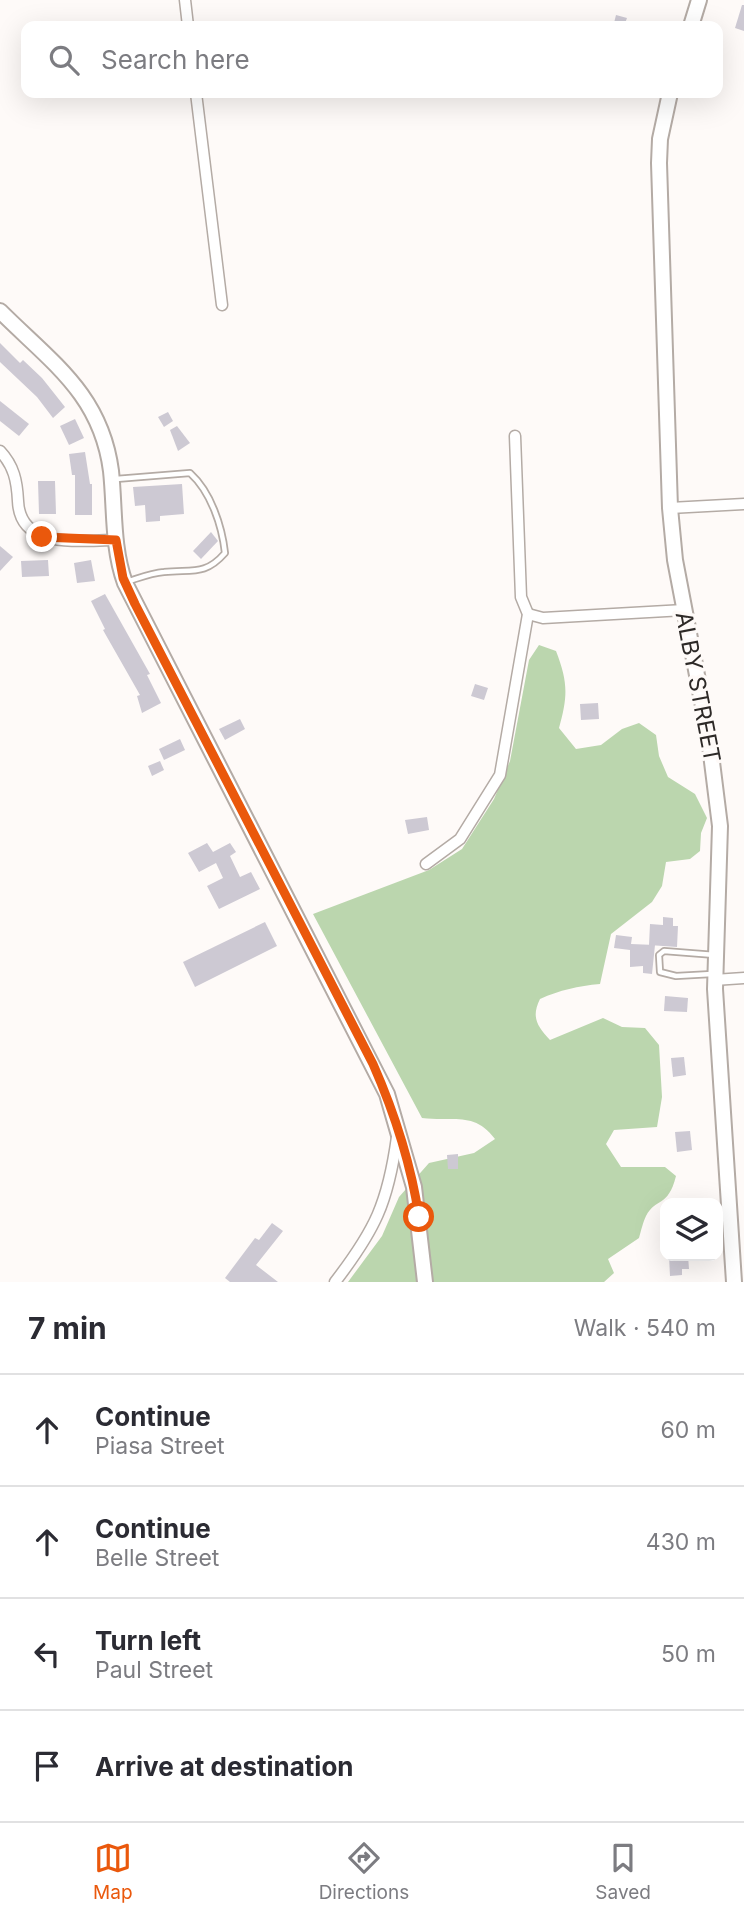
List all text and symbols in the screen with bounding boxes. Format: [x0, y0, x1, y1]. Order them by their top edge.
search box [21, 21, 723, 98]
icon: search [45, 41, 83, 79]
text: Search here [101, 44, 250, 75]
route end [26, 521, 57, 552]
street label: ALBY STREET [670, 609, 726, 765]
map controls [660, 1198, 723, 1261]
button: layers [660, 1198, 723, 1261]
route start [403, 1201, 434, 1232]
text: 7 min [28, 1310, 107, 1346]
text: Walk · 540 m [574, 1314, 716, 1342]
text: Continue [95, 1401, 211, 1432]
icon: ahead [28, 1411, 66, 1449]
text: 60 m [661, 1416, 716, 1444]
text: Piasa Street [95, 1432, 225, 1460]
text: Continue [95, 1513, 211, 1544]
icon: ahead [28, 1523, 66, 1561]
text: 430 m [646, 1528, 716, 1556]
text: Belle Street [95, 1544, 219, 1572]
text: Turn left [95, 1625, 201, 1656]
icon: left [28, 1635, 66, 1673]
text: 50 m [661, 1640, 716, 1668]
text: Paul Street [95, 1656, 213, 1684]
icon: arrive [28, 1747, 66, 1785]
text: Arrive at destination [95, 1751, 354, 1782]
tab: Map [93, 1839, 133, 1904]
tab: Directions [319, 1839, 409, 1904]
tab: Saved [595, 1839, 651, 1904]

